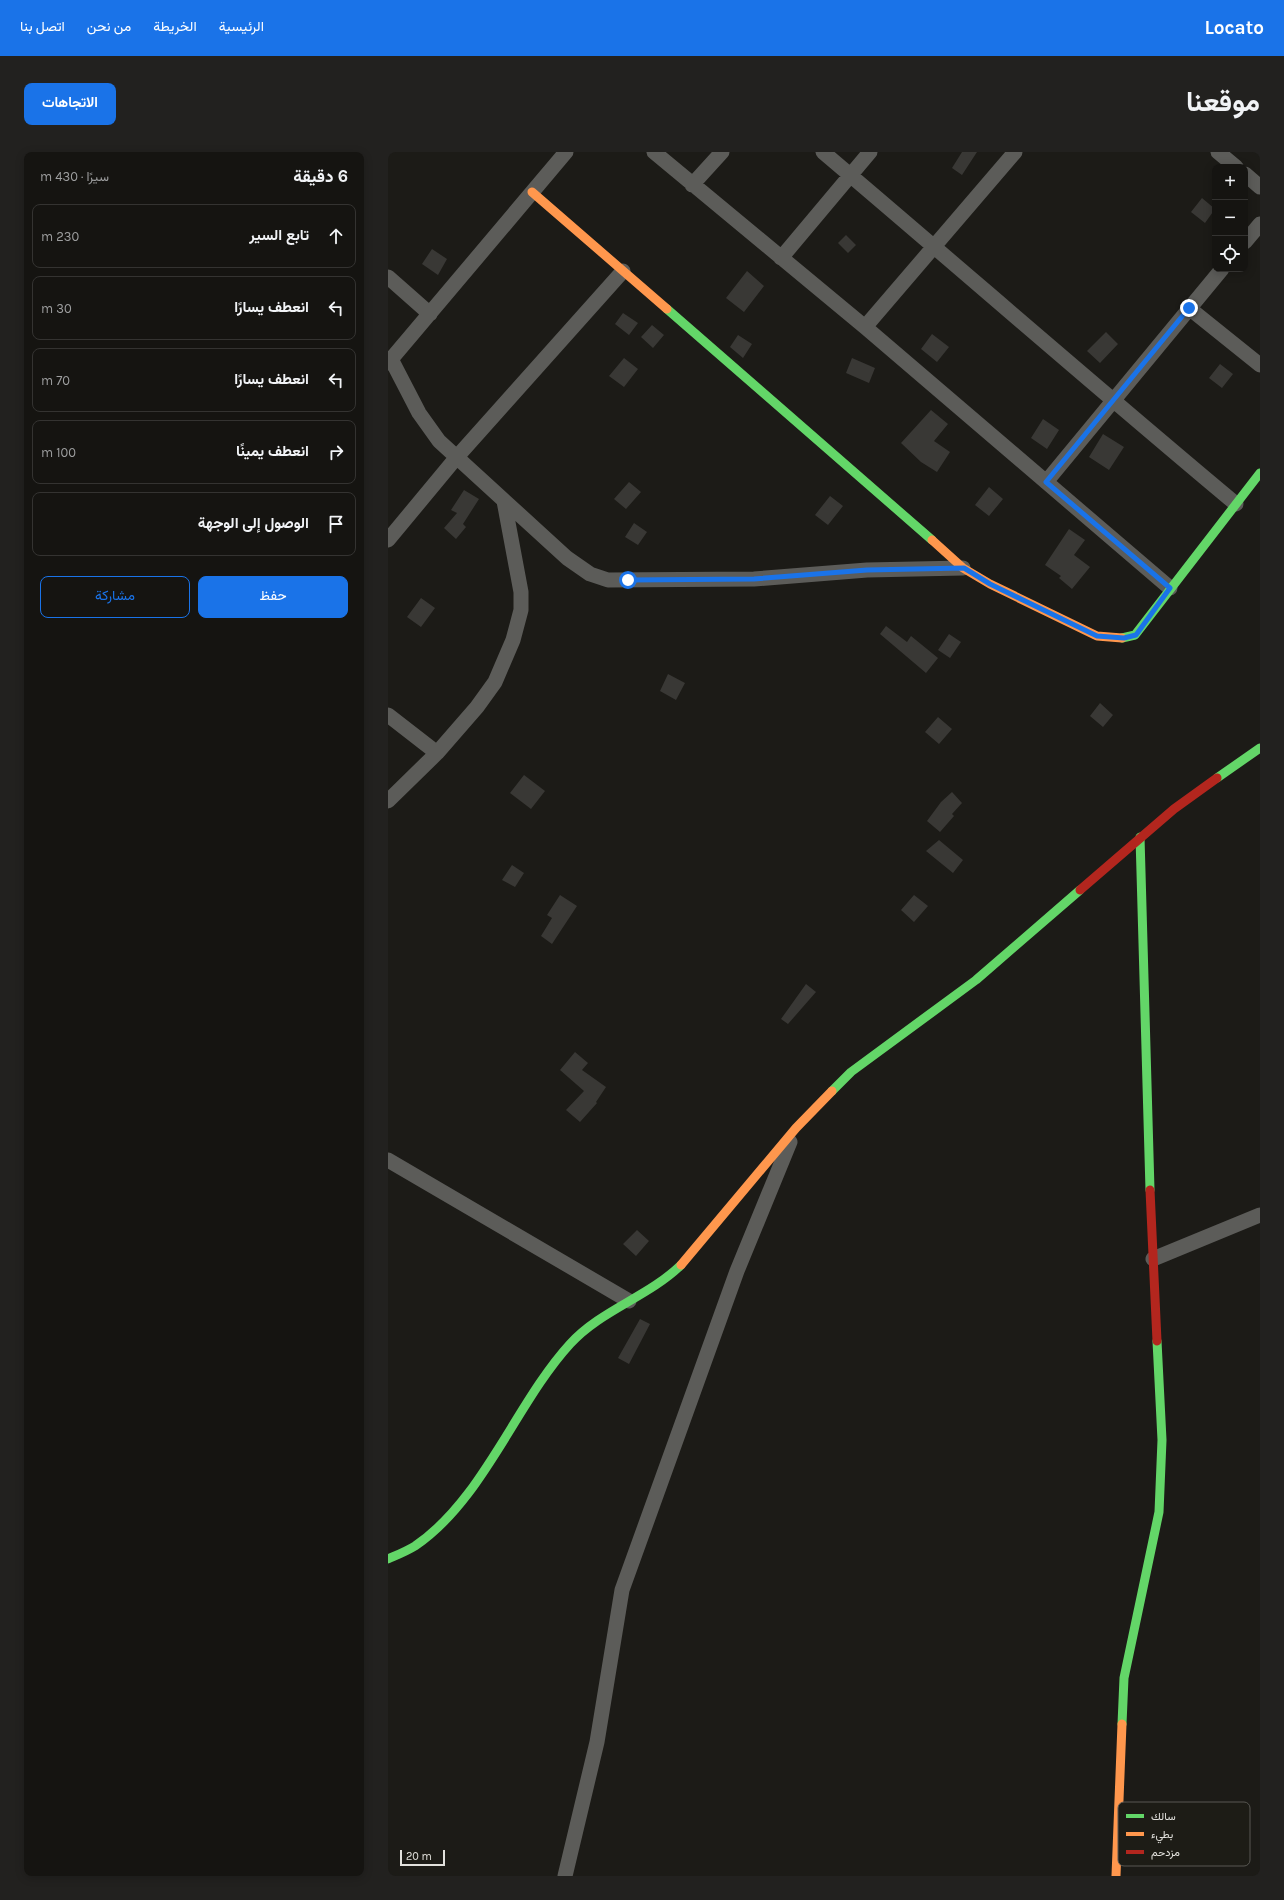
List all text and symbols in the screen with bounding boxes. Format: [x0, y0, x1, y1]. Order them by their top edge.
text: Locato [1204, 17, 1264, 39]
text: اتصل بنا [20, 18, 65, 35]
text: من نحن [87, 18, 131, 35]
text: الخريطة [153, 18, 197, 35]
text: الرئيسية [219, 18, 264, 35]
button: الاتجاهات [24, 83, 116, 125]
text: موقعنا [1186, 85, 1260, 118]
map controls [1212, 164, 1248, 272]
button: + [1212, 164, 1248, 200]
text: 6 دقيقة [293, 166, 348, 186]
text: سيرًا · 430 m [40, 169, 109, 184]
button: − [1212, 200, 1248, 236]
icon: ahead [325, 225, 347, 247]
text: تابع السير [249, 226, 309, 244]
text: 230 m [41, 229, 79, 244]
button: locate [1212, 236, 1248, 272]
icon: left [325, 297, 347, 319]
text: انعطف يسارًا [234, 298, 309, 316]
route end [1180, 299, 1198, 317]
text: 30 m [41, 301, 72, 316]
icon: left [325, 369, 347, 391]
text: انعطف يسارًا [234, 370, 309, 388]
text: 70 m [41, 373, 70, 388]
icon: right [325, 441, 347, 463]
text: انعطف يمينًا [236, 442, 309, 460]
text: 100 m [41, 445, 76, 460]
icon: arrive [325, 513, 347, 535]
text: الوصول إلى الوجهة [198, 514, 309, 532]
route start [619, 571, 637, 589]
button: مشاركة [40, 576, 190, 618]
button: حفظ [198, 576, 348, 618]
legend [1118, 1802, 1250, 1866]
text: سالك [1151, 1810, 1176, 1823]
text: بطيء [1151, 1828, 1173, 1844]
text: مزدحم [1151, 1846, 1180, 1860]
scale bar [400, 1848, 445, 1867]
text: 20 m [406, 1850, 432, 1863]

